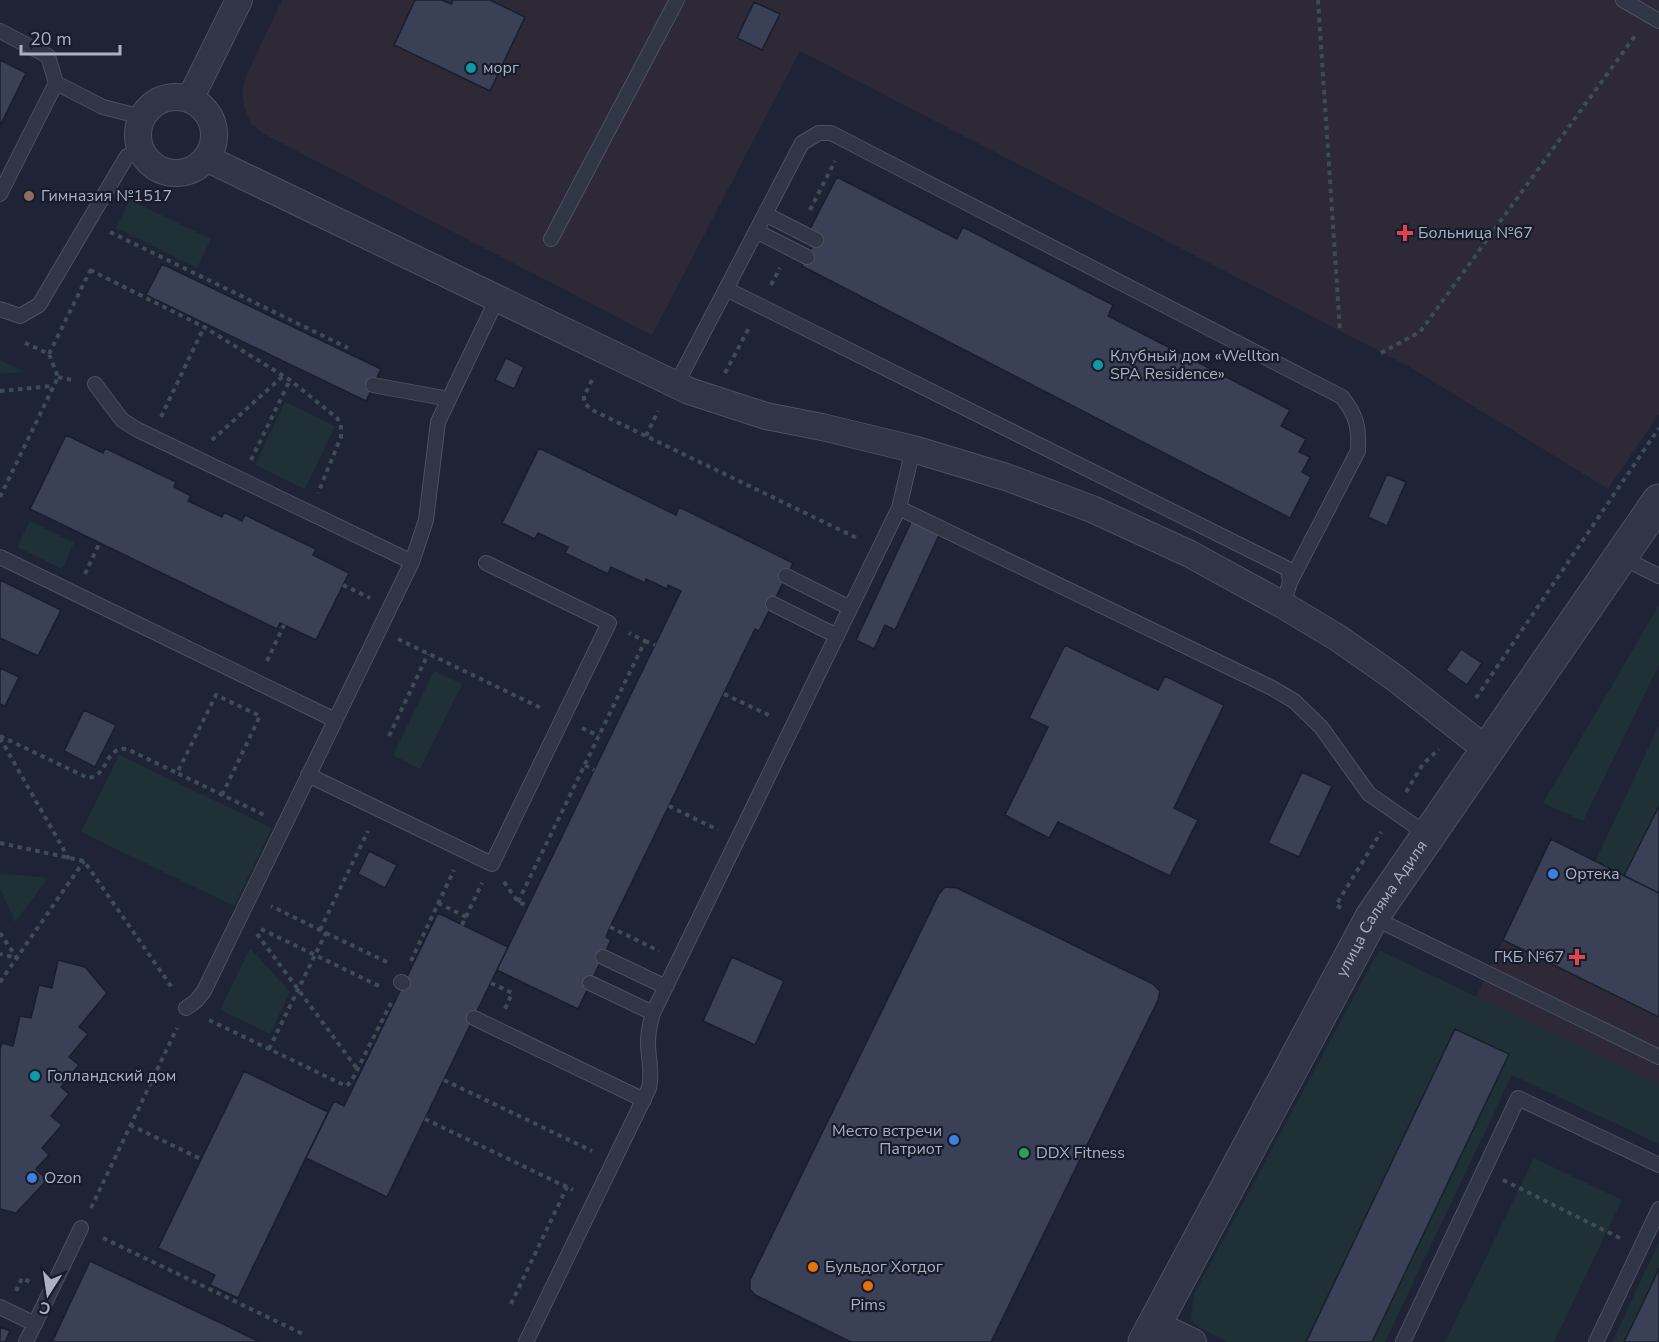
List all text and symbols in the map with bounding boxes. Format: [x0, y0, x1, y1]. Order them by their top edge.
scale bar [21, 18, 120, 56]
text: 20 m [30, 27, 72, 51]
place label: морг [483, 57, 519, 79]
marker: морг [464, 61, 478, 75]
place label: Гимназия №1517 [41, 185, 172, 207]
marker: Гимназия №1517 [22, 189, 36, 203]
place label: Больница №67 [1418, 222, 1533, 244]
marker: Больница №67 [1396, 224, 1414, 242]
place label: Клубный дом «Wellton SPA Residence» [1110, 345, 1280, 385]
marker: Клубный дом «Wellton SPA Residence» [1091, 358, 1105, 372]
street label: улица Саляма Адиля [1331, 836, 1433, 981]
place label: Ортека [1565, 863, 1620, 885]
marker: Ортека [1546, 867, 1560, 881]
place label: ГКБ №67 [1494, 946, 1564, 968]
marker: ГКБ №67 [1568, 948, 1586, 966]
place label: Голландский дом [47, 1065, 176, 1087]
marker: Голландский дом [28, 1069, 42, 1083]
place label: Место встречи Патриот [832, 1120, 943, 1160]
marker: Место встречи Патриот [947, 1133, 961, 1147]
place label: DDX Fitness [1036, 1142, 1125, 1164]
marker: DDX Fitness [1017, 1146, 1031, 1160]
place label: Ozon [44, 1167, 82, 1189]
marker: Ozon [25, 1171, 39, 1185]
place label: Бульдог Хотдог [825, 1256, 943, 1278]
marker: Бульдог Хотдог [806, 1260, 820, 1274]
north arrow [18, 1264, 78, 1324]
marker: Pims [861, 1279, 875, 1293]
place label: Pims [850, 1294, 886, 1316]
text: С [37, 1296, 53, 1320]

